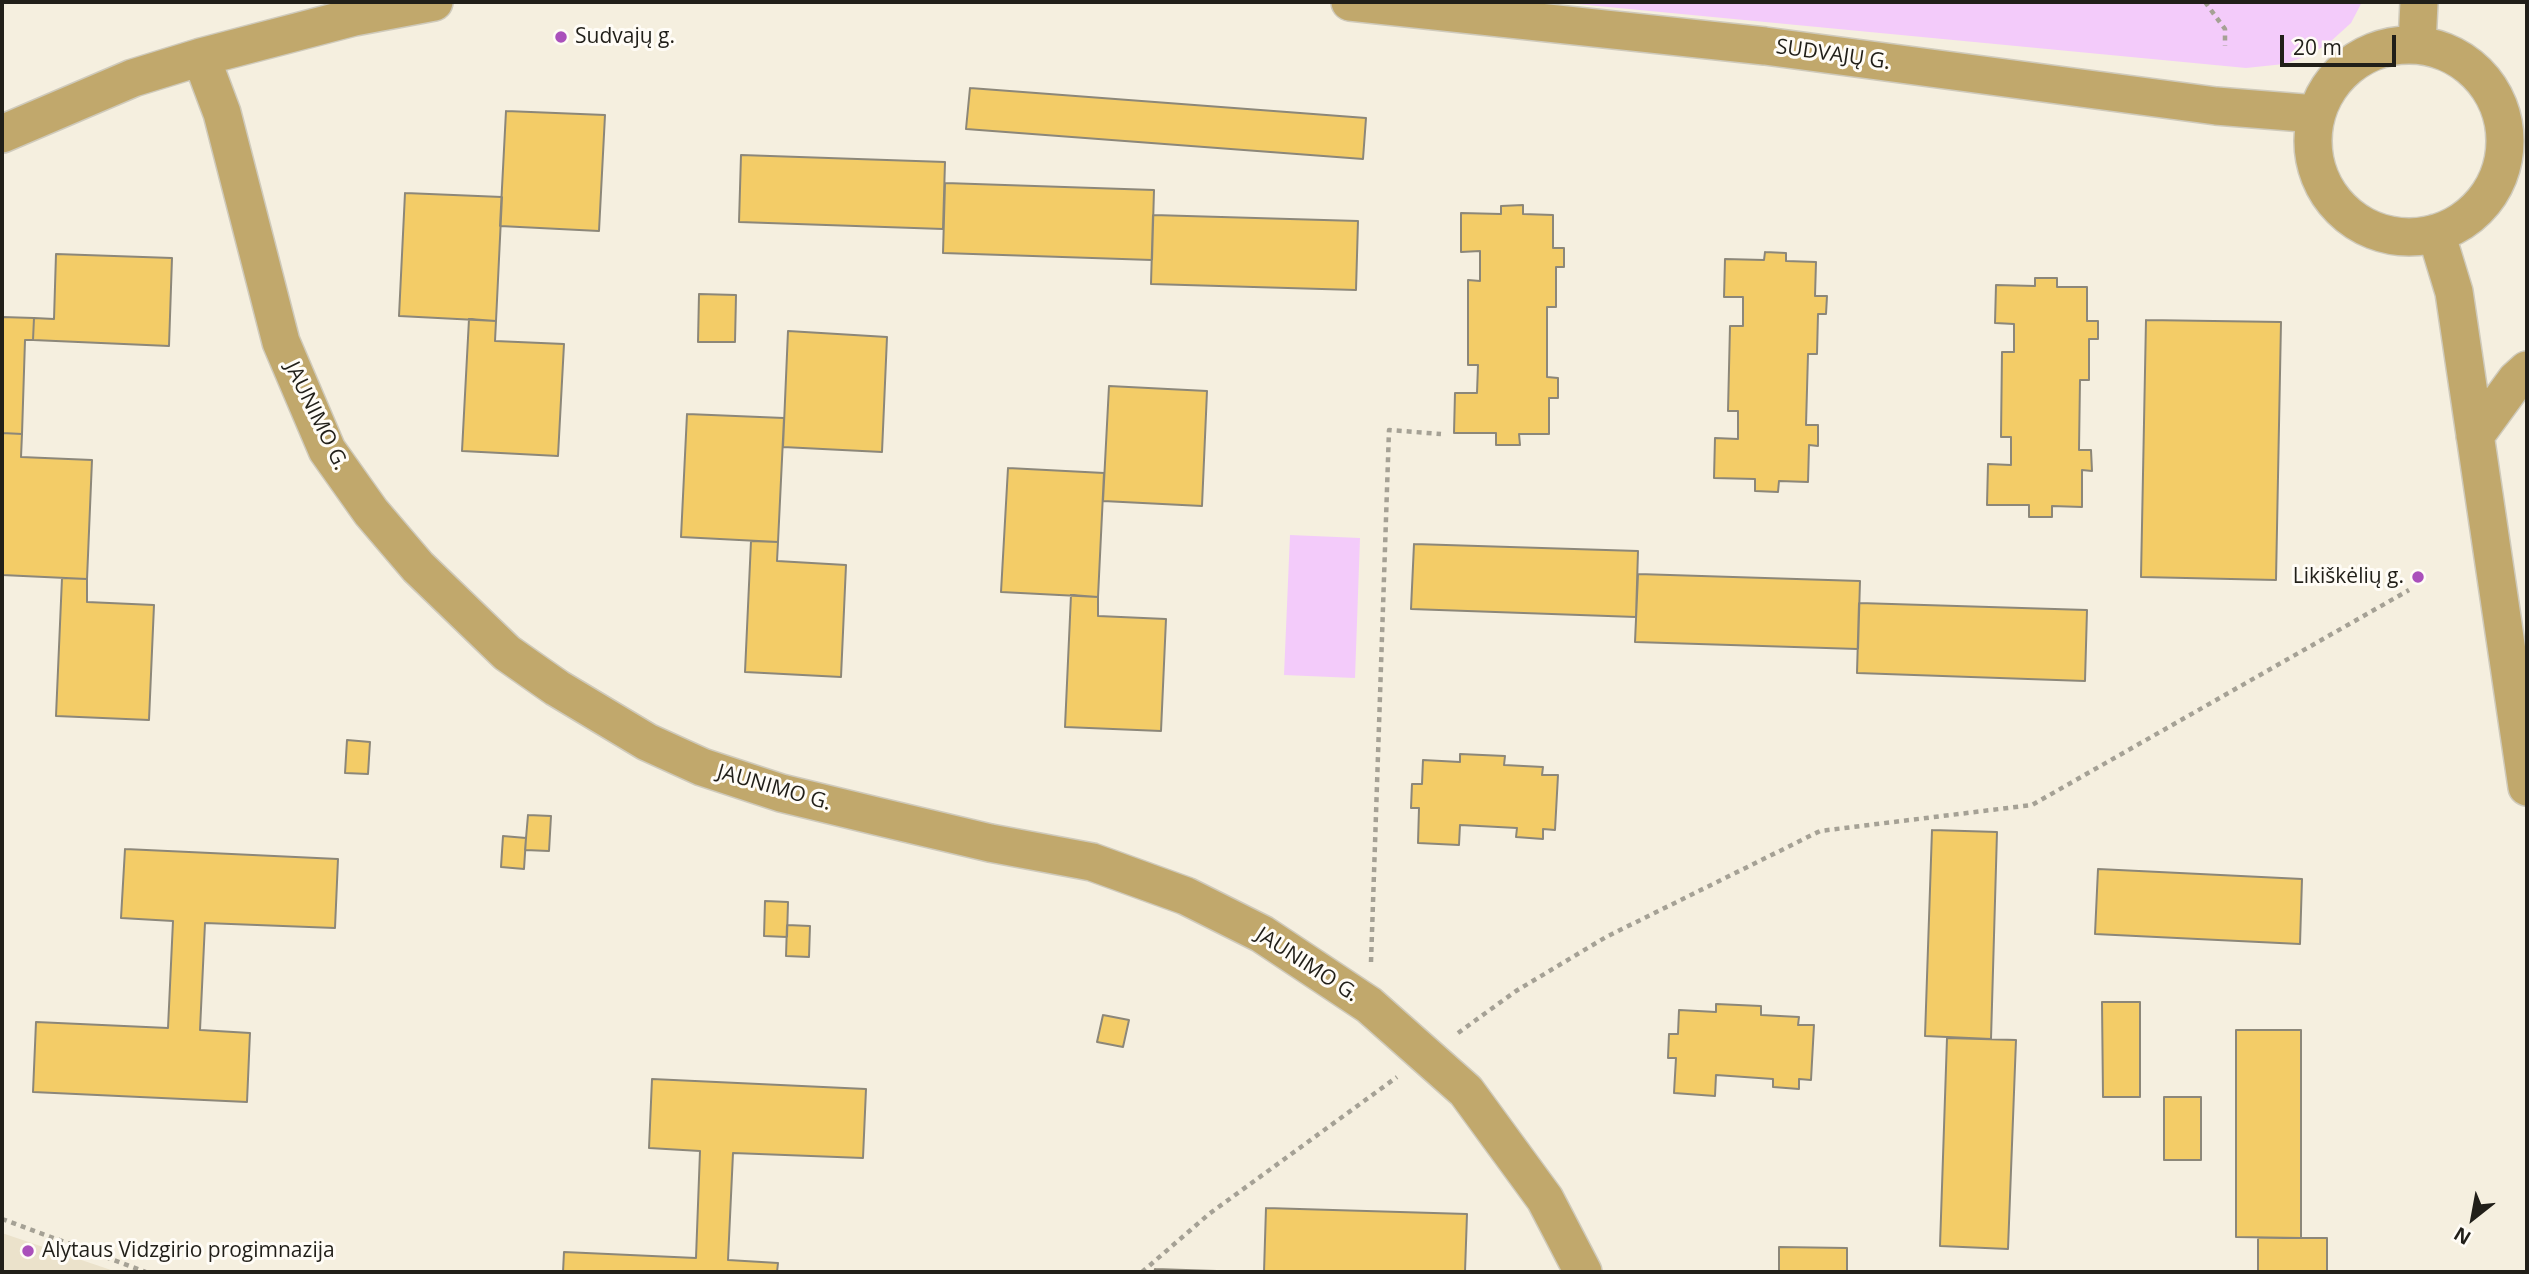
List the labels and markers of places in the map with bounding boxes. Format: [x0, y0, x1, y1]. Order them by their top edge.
place label: Sudvajų g. [575, 24, 675, 50]
marker: Sudvajų g. [553, 29, 569, 45]
place label: Likiškėlių g. [2293, 564, 2404, 590]
marker: Likiškėlių g. [2410, 569, 2426, 585]
place label: Alytaus Vidzgirio progimnazija [42, 1238, 335, 1264]
marker: Alytaus Vidzgirio progimnazija [20, 1243, 36, 1259]

